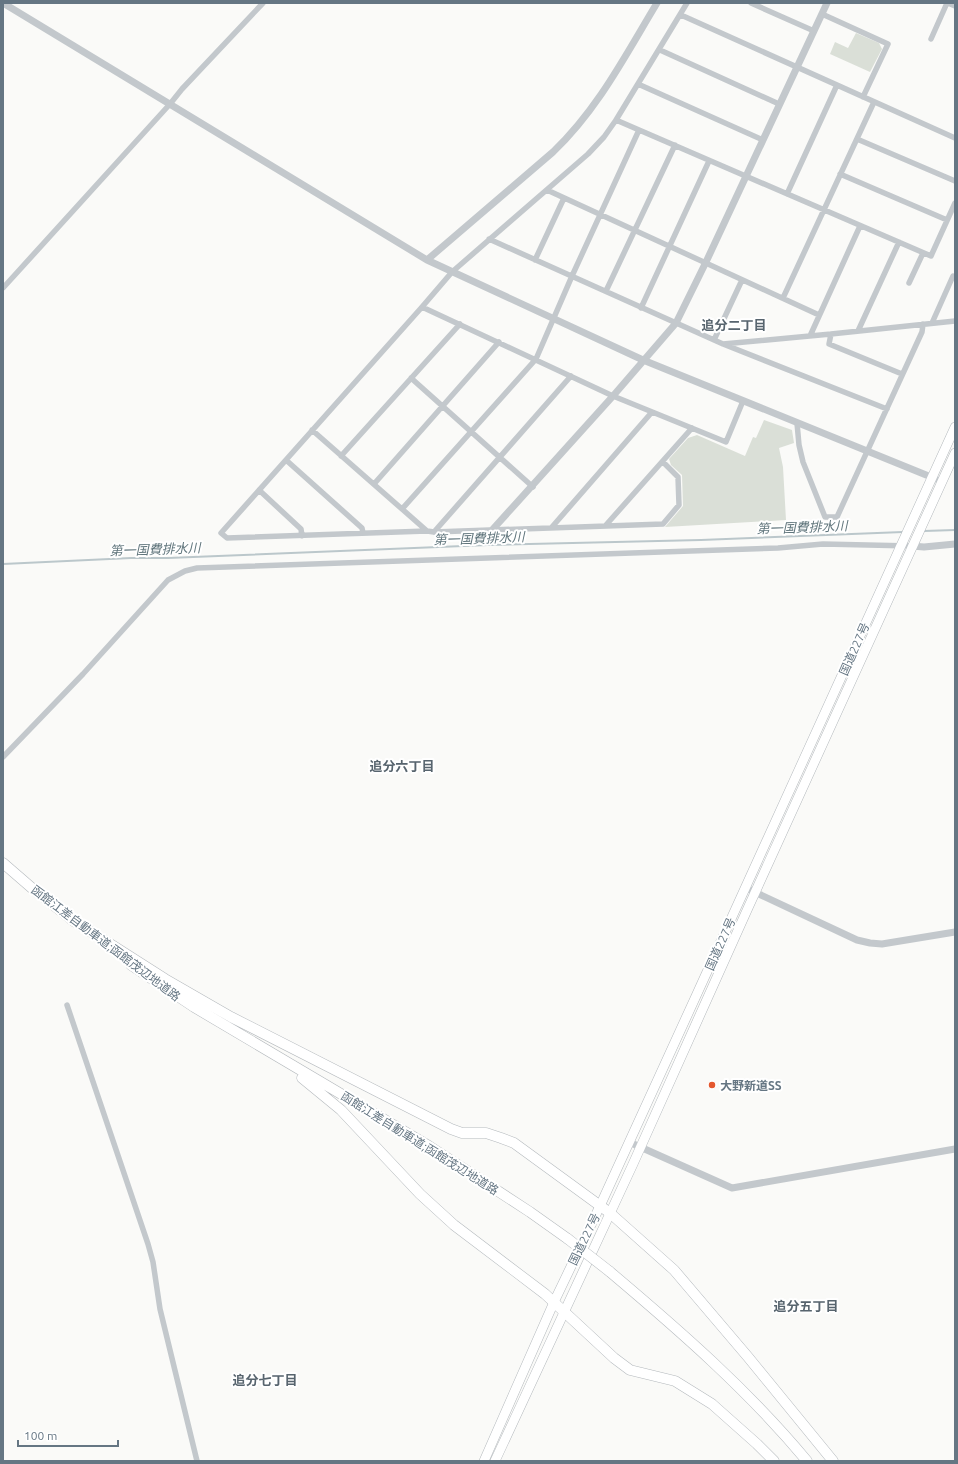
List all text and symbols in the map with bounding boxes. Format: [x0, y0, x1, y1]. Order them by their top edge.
district label: 追分二丁目 [701, 318, 767, 332]
water label: 第一国費排水川 [756, 518, 850, 536]
water label: 第一国費排水川 [433, 529, 527, 547]
water label: 第一国費排水川 [109, 540, 203, 558]
street label: 国道227号 [837, 621, 871, 677]
district label: 追分六丁目 [369, 759, 435, 773]
street label: 函館江差自動車道;函館茂辺地道路 [29, 883, 183, 1003]
street label: 国道227号 [703, 916, 737, 972]
place label: 大野新道SS [720, 1079, 782, 1092]
marker: 大野新道SS [707, 1080, 717, 1090]
street label: 函館江差自動車道;函館茂辺地道路 [339, 1089, 501, 1197]
street label: 国道227号 [566, 1211, 602, 1267]
district label: 追分五丁目 [773, 1299, 839, 1313]
district label: 追分七丁目 [232, 1373, 298, 1387]
scale bar [18, 1422, 118, 1448]
text: 100 m [24, 1429, 57, 1442]

